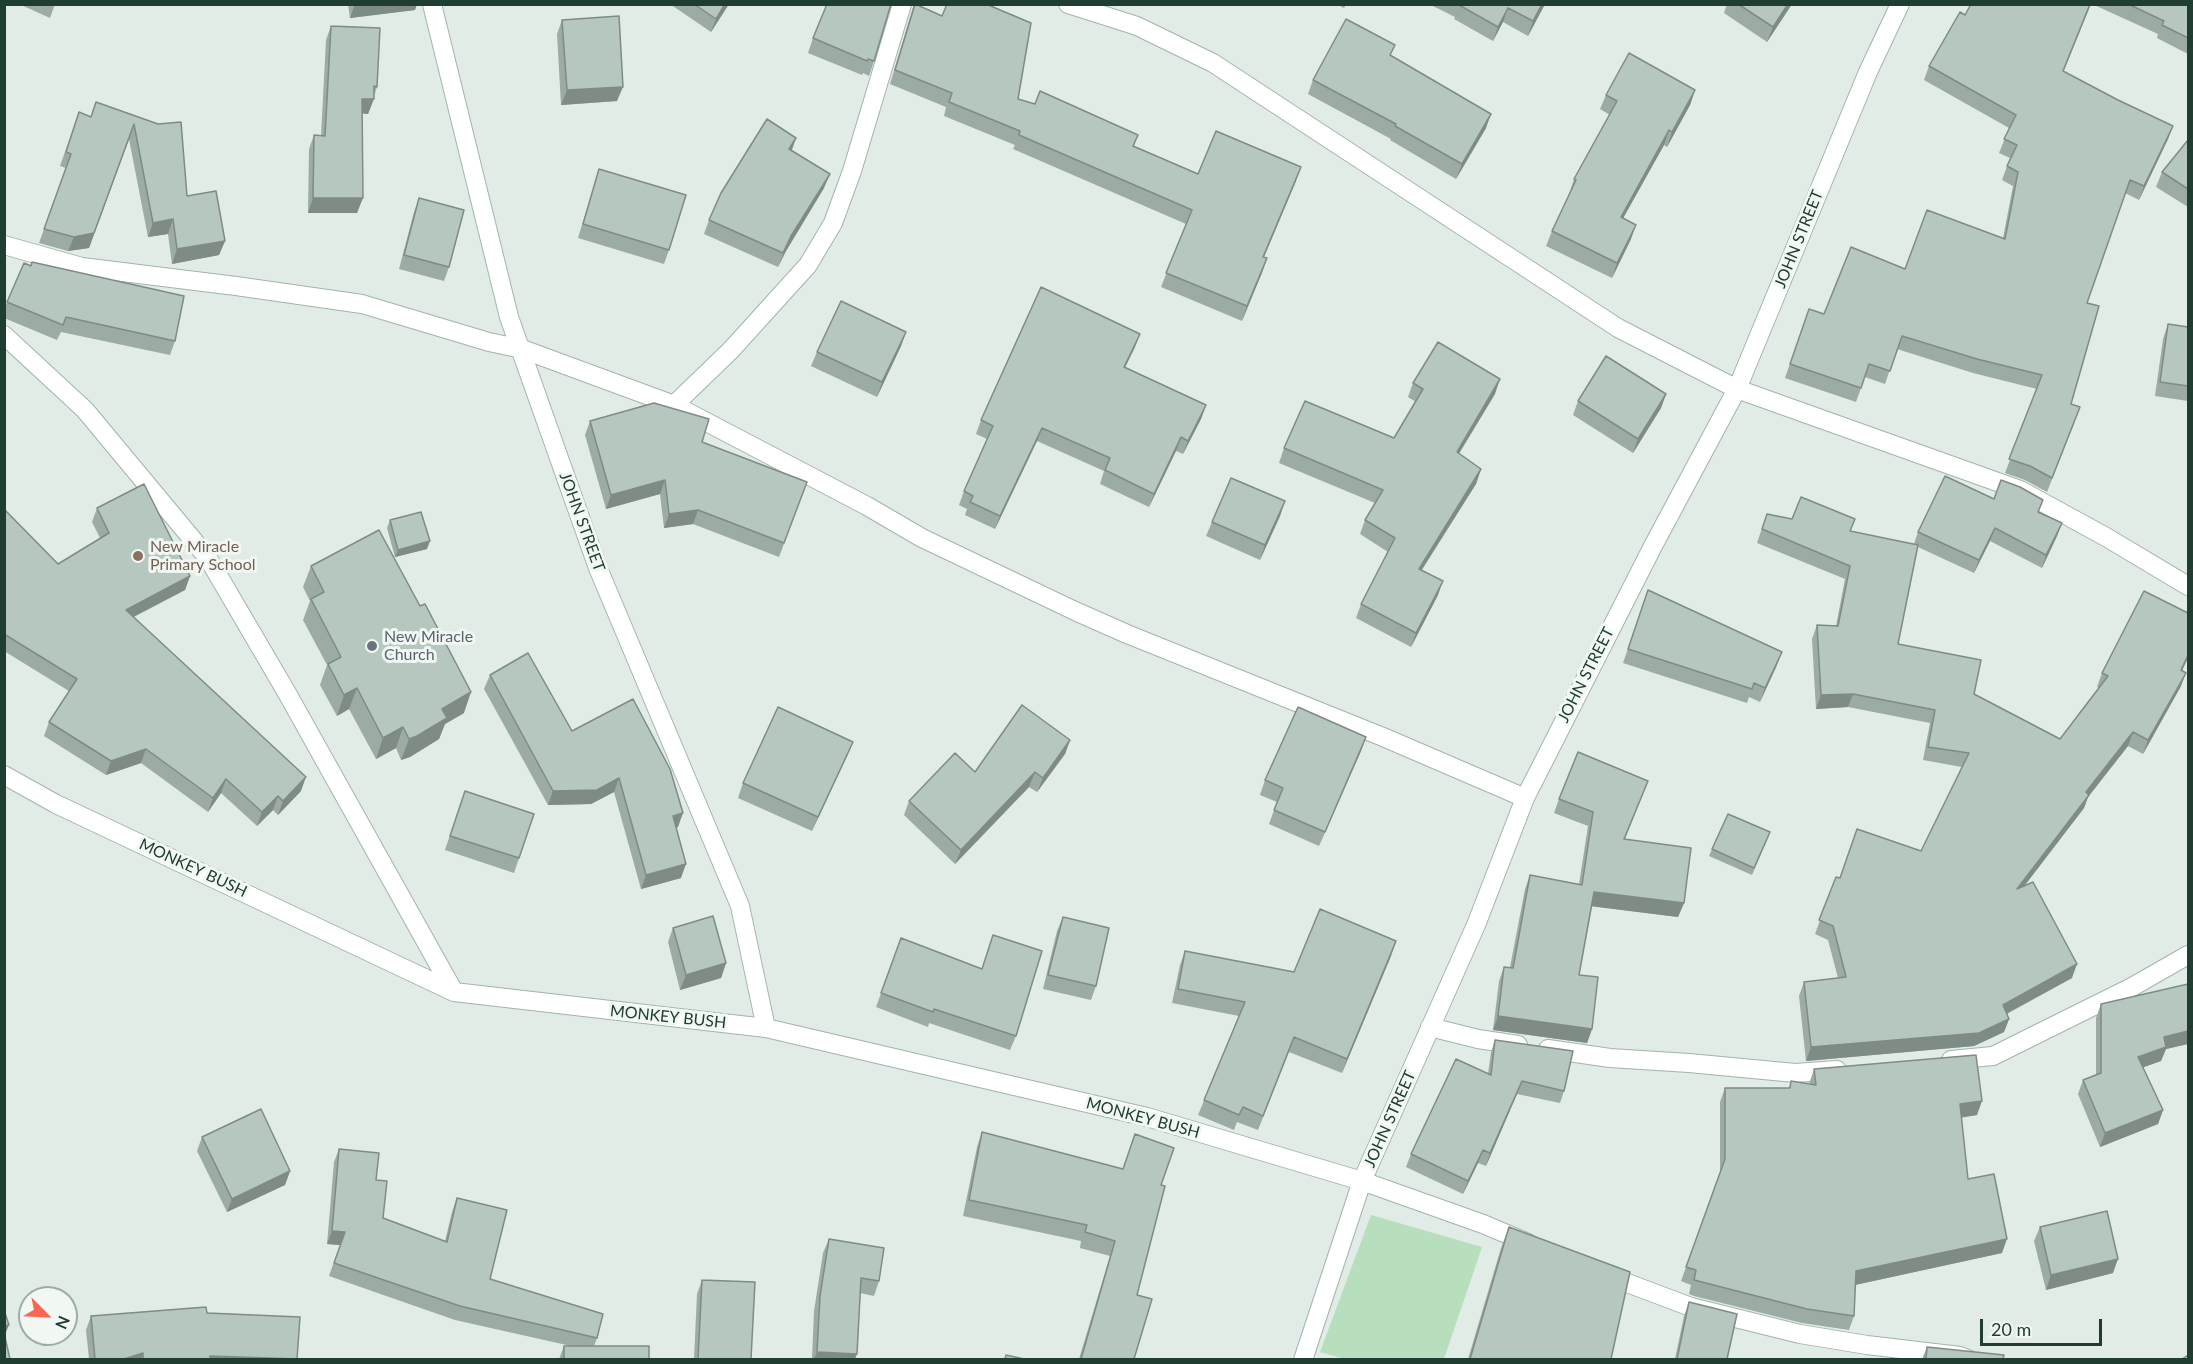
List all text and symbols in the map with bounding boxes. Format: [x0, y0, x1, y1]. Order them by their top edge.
street label: JOHN STREET [1771, 187, 1827, 291]
street label: JOHN STREET [555, 470, 609, 574]
place label: New Miracle Primary School [150, 537, 256, 575]
marker: New Miracle Primary School [131, 549, 145, 563]
street label: JOHN STREET [1554, 624, 1618, 726]
place label: New Miracle Church [384, 627, 473, 665]
marker: New Miracle Church [365, 639, 379, 653]
street label: MONKEY BUSH [136, 835, 250, 901]
street label: MONKEY BUSH [609, 1001, 727, 1033]
street label: JOHN STREET [1360, 1068, 1420, 1170]
street label: MONKEY BUSH [1084, 1094, 1202, 1142]
north arrow [18, 1286, 78, 1346]
scale bar [1983, 1307, 2104, 1345]
text: N [52, 1313, 74, 1332]
text: 20 m [1991, 1318, 2031, 1340]

